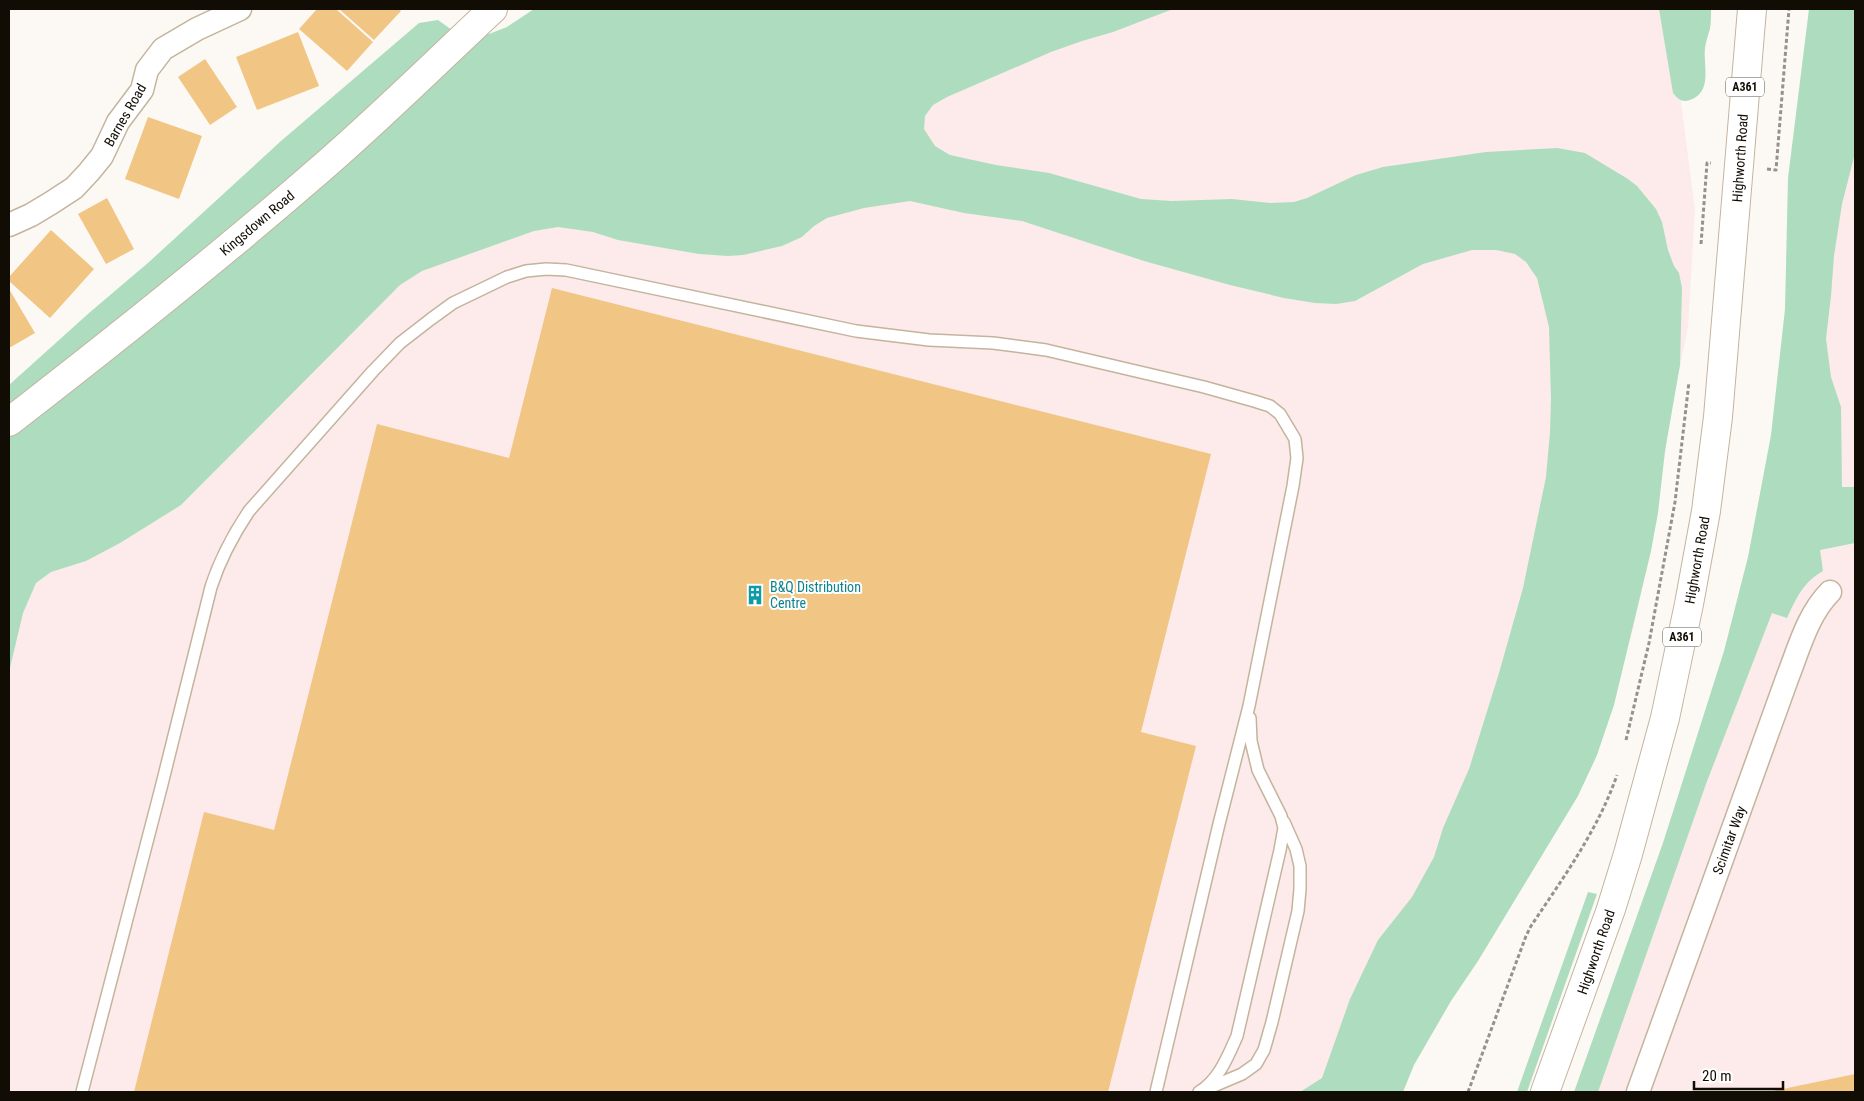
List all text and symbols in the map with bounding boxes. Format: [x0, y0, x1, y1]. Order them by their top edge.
road number: A361 [1726, 77, 1764, 96]
street label: Barnes Road [101, 81, 149, 149]
street label: Highworth Road [1729, 113, 1751, 203]
street label: Kingsdown Road [217, 187, 297, 259]
street label: Highworth Road [1681, 515, 1713, 605]
place label: B&Q Distribution Centre [770, 579, 861, 611]
building icon: B&Q Distribution Centre [744, 584, 766, 606]
road number: A361 [1663, 628, 1701, 646]
street label: Scimitar Way [1709, 803, 1749, 877]
street label: Highworth Road [1574, 908, 1618, 996]
scale bar [1694, 1058, 1783, 1090]
text: 20 m [1702, 1067, 1732, 1085]

